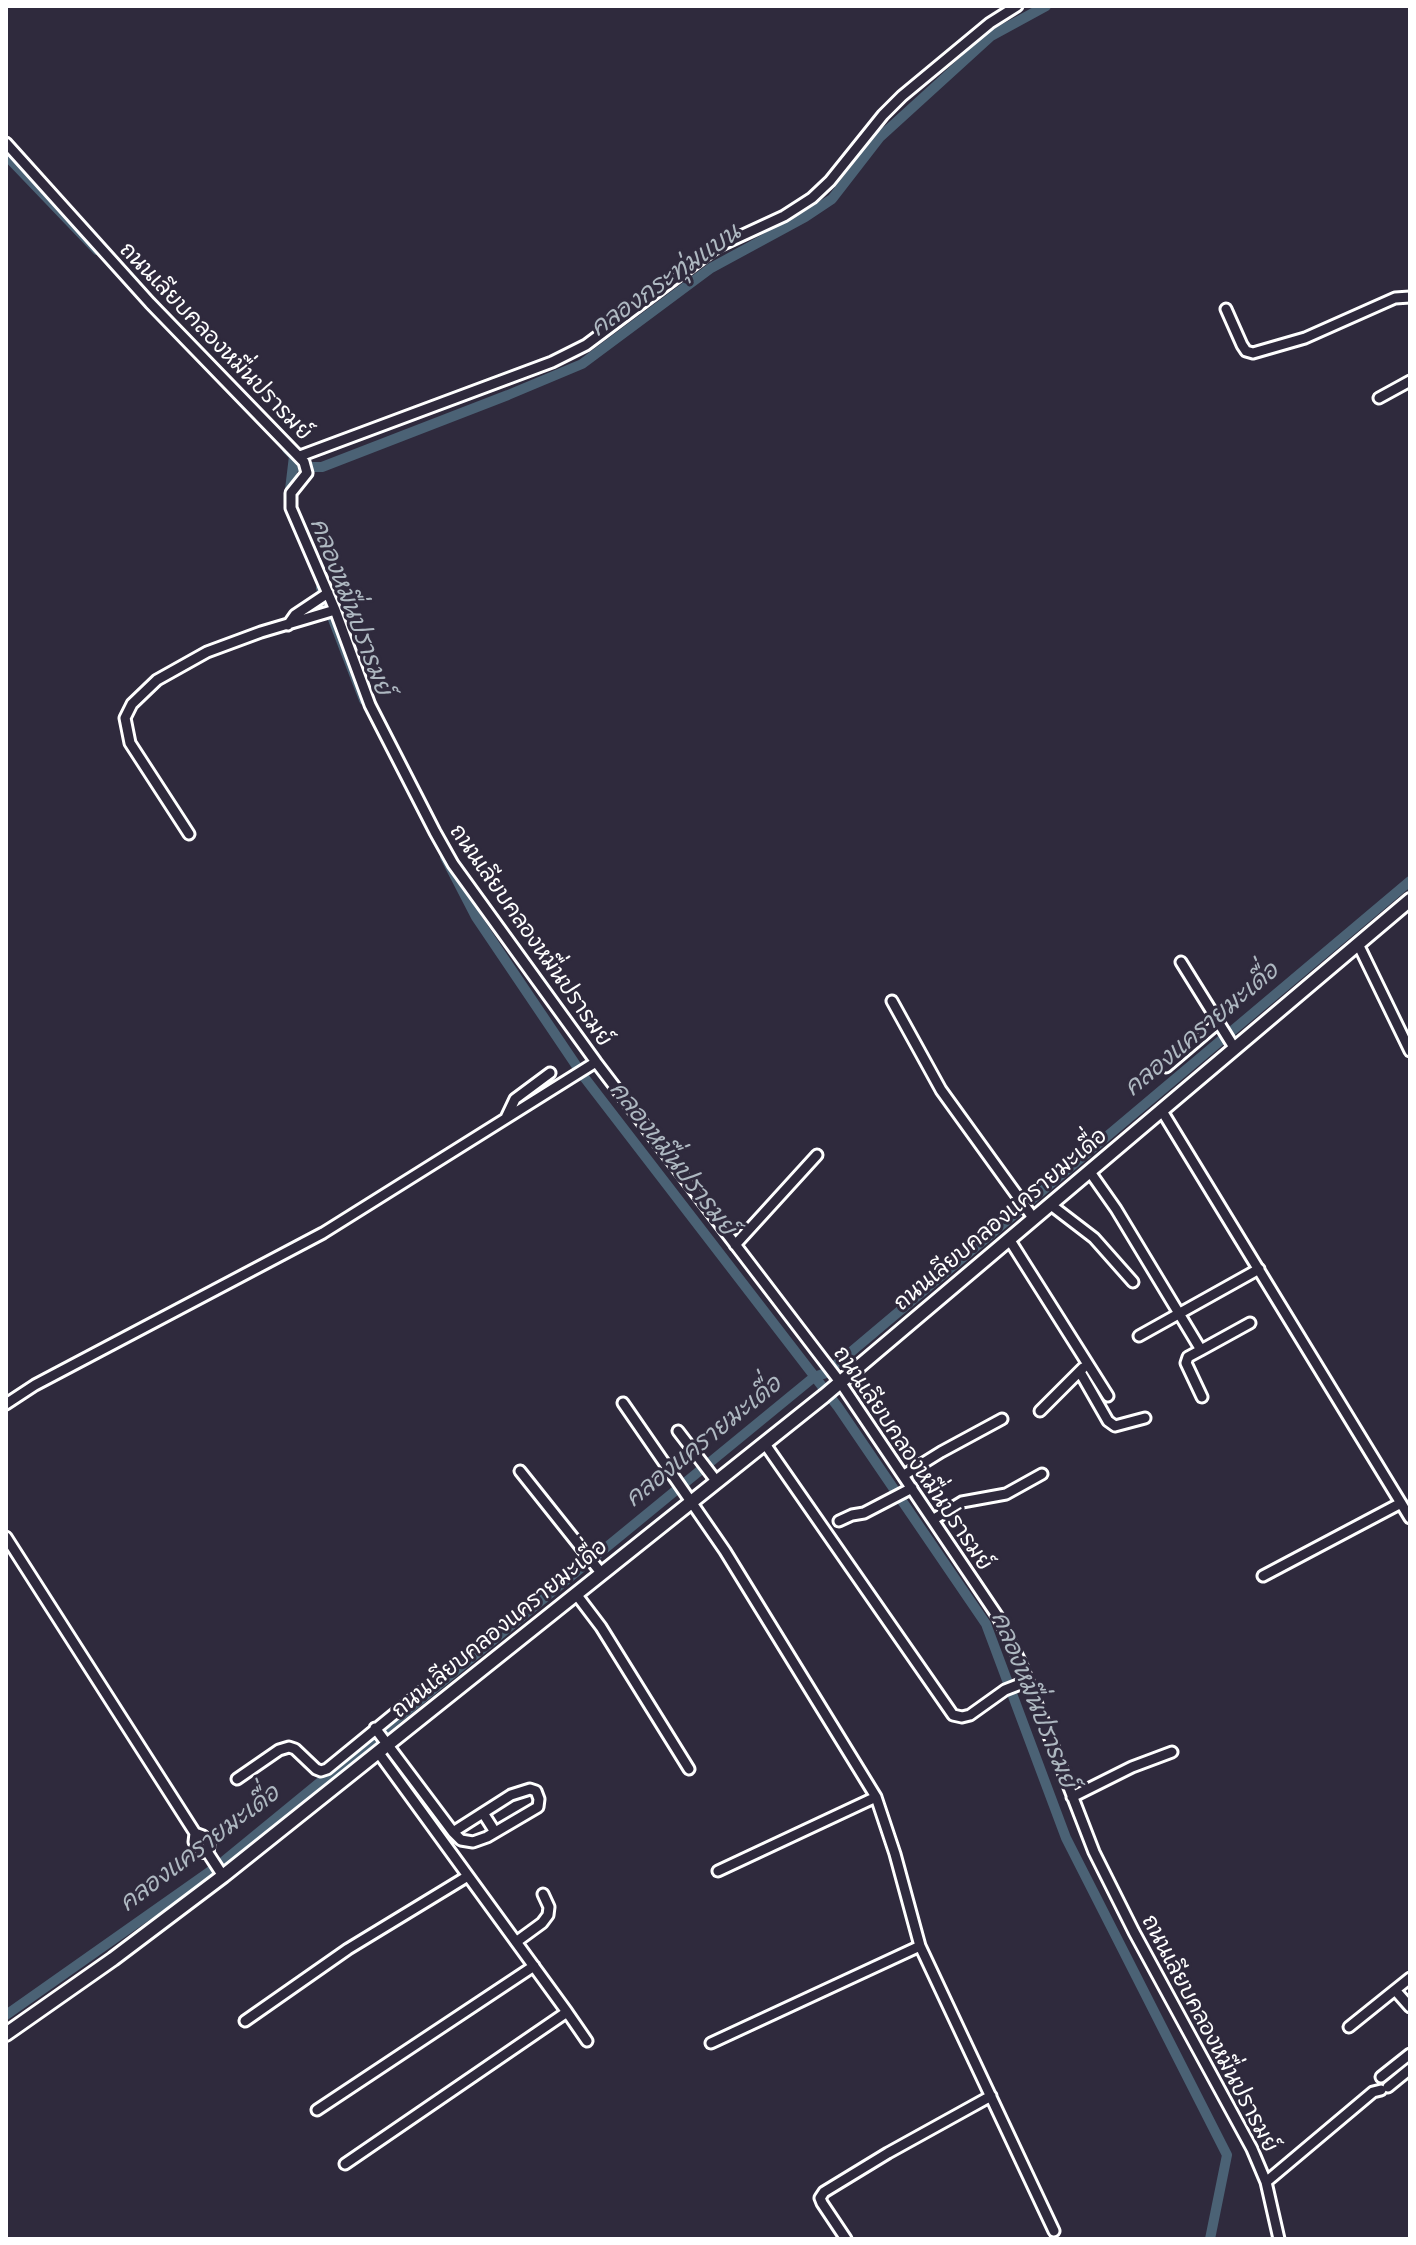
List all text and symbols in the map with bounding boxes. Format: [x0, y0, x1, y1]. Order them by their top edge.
water label: คลองกระทุ่มแบน [585, 219, 747, 343]
street label: ถนนเลียบคลองหมื่นปรารมย์ [113, 237, 317, 447]
water label: คลองหมื่นปรารมย์ [303, 514, 397, 700]
street label: ถนนเลียบคลองหมื่นปรารมย์ [443, 820, 617, 1052]
water label: คลองแครายมะเดื่อ [1119, 957, 1285, 1103]
water label: คลองหมื่นปรารมย์ [603, 1076, 741, 1242]
street label: ถนนเลียบคลองแครายมะเดื่อ [889, 1123, 1113, 1317]
street label: ถนนเลียบคลองหมื่นปรารมย์ [827, 1342, 997, 1576]
water label: คลองแครายมะเดื่อ [620, 1370, 788, 1514]
street label: ถนนเลียบคลองแครายมะเดื่อ [387, 1534, 613, 1724]
water label: คลองหมื่นปรารมย์ [985, 1608, 1081, 1792]
water label: คลองแครายมะเดื่อ [114, 1780, 286, 1918]
street label: ถนนเลียบคลองหมื่นปรารมย์ [1135, 1911, 1283, 2157]

